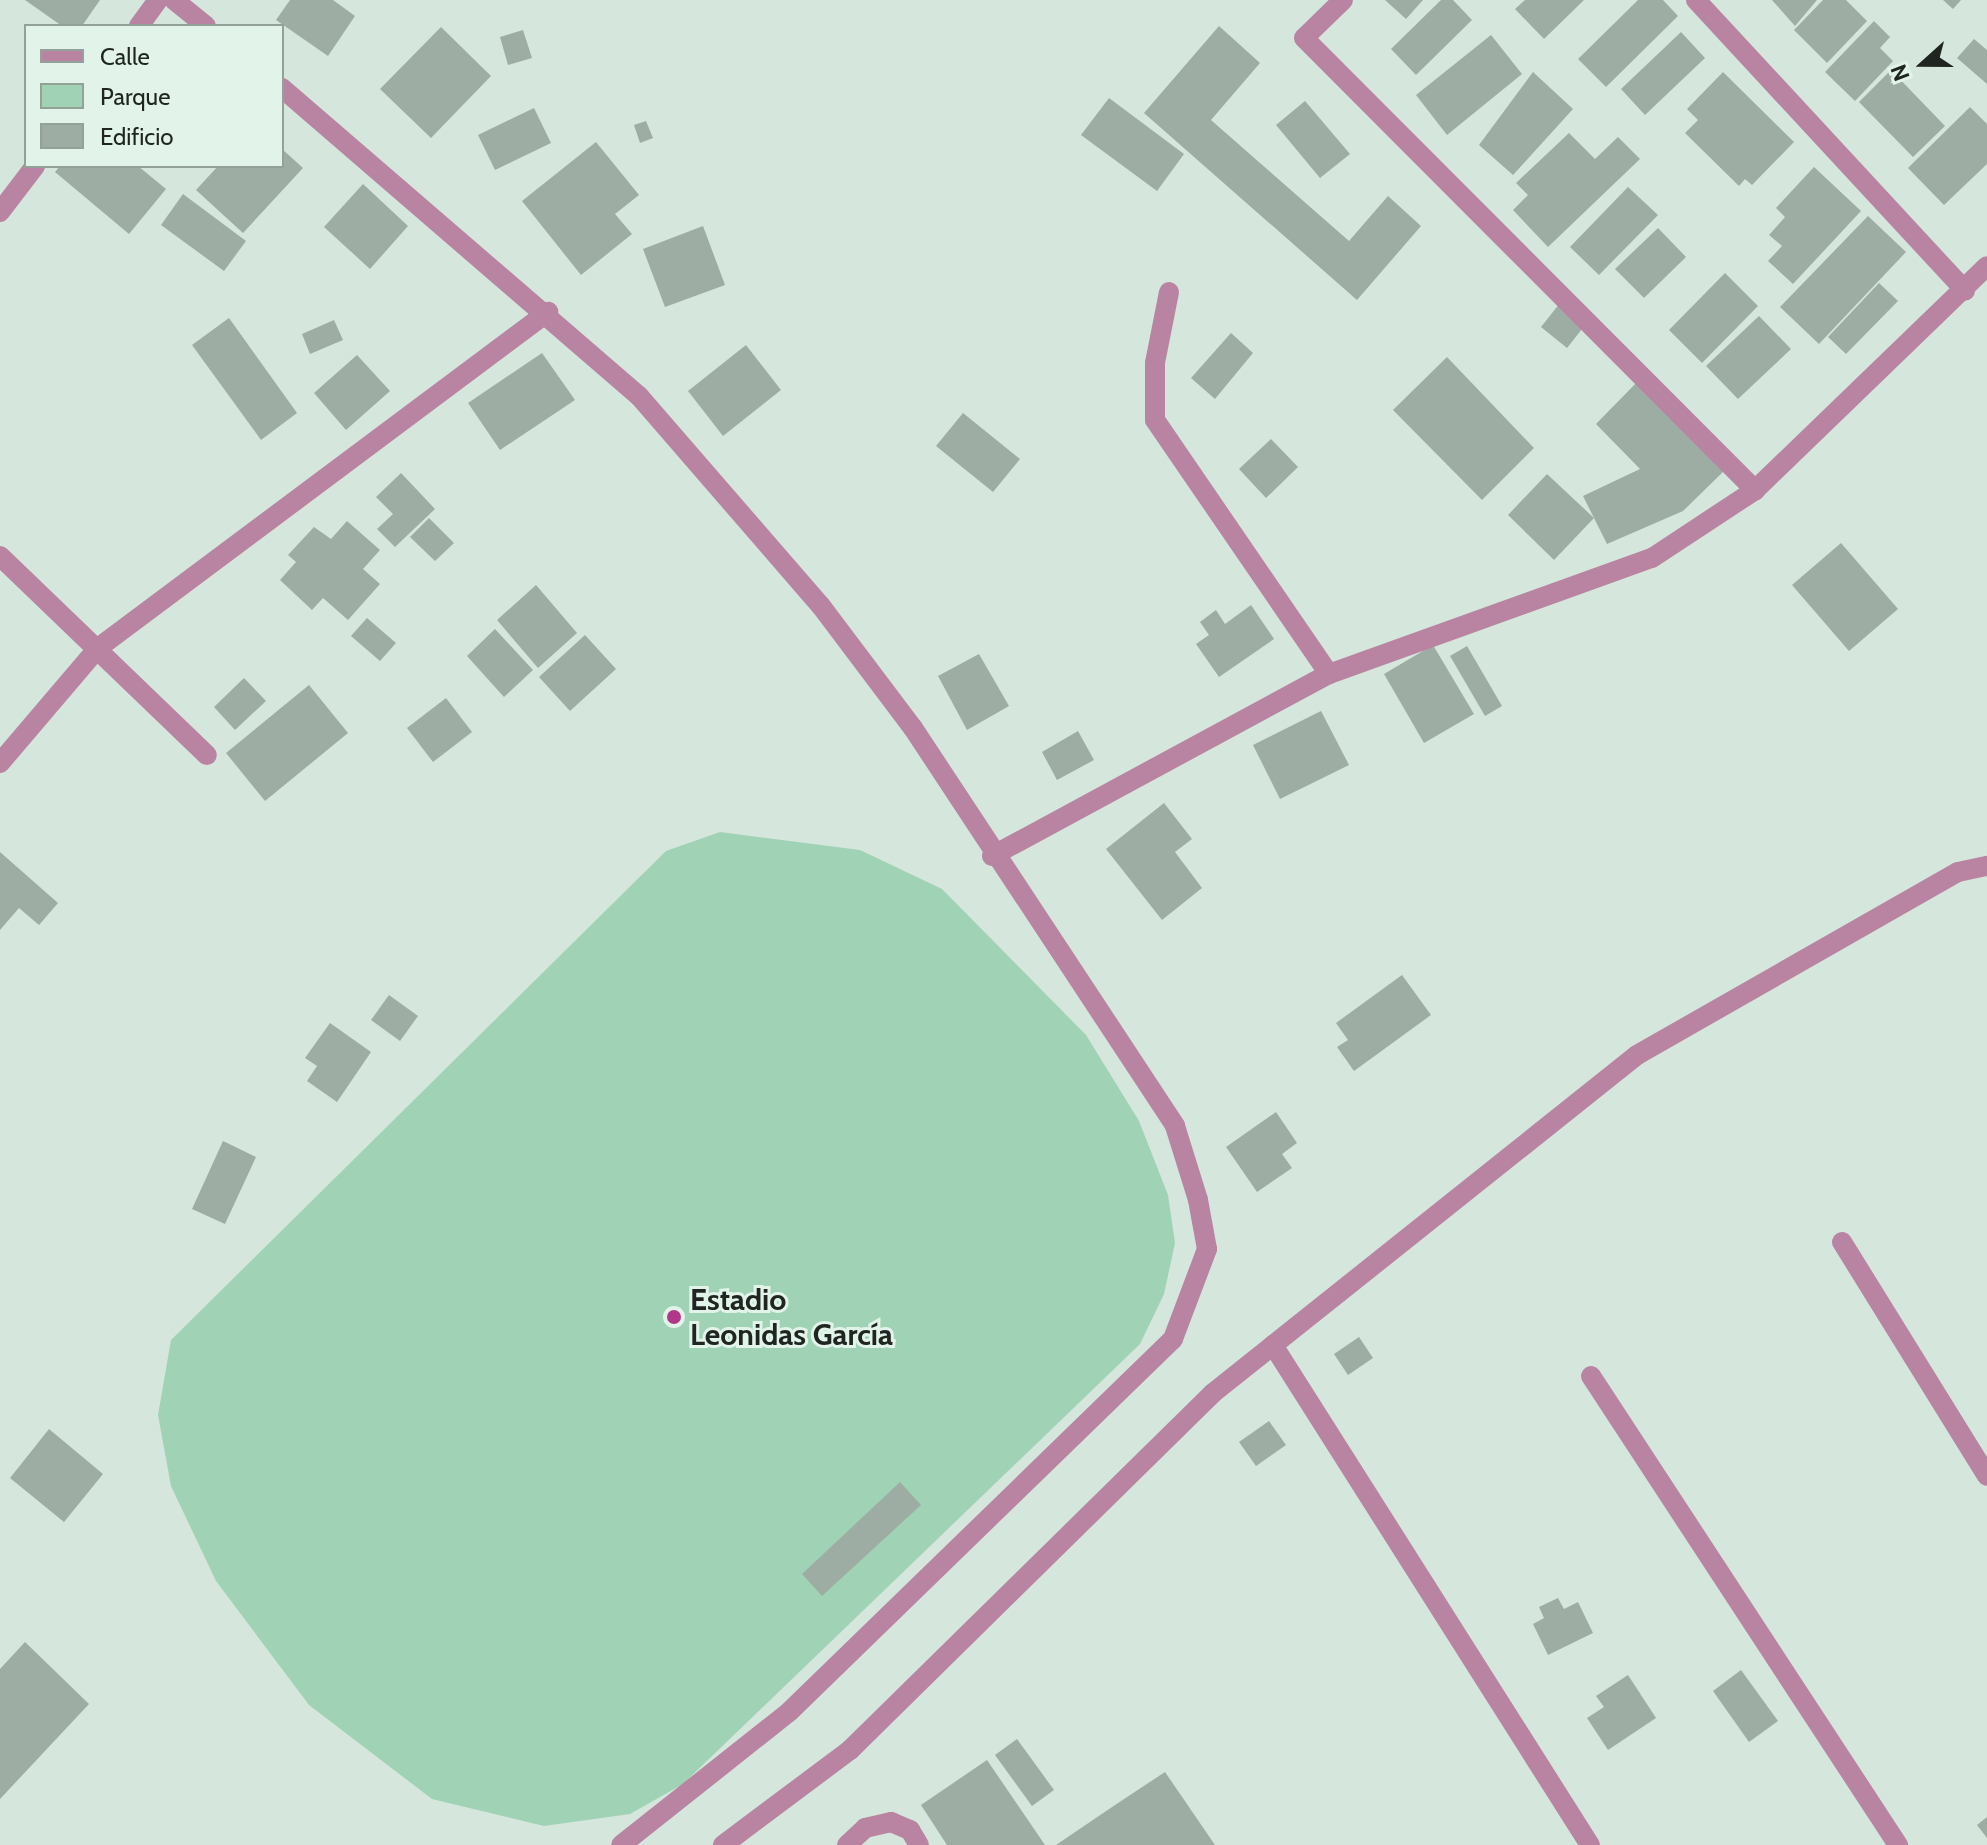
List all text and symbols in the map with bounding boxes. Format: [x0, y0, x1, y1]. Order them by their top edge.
legend [24, 24, 284, 168]
north arrow [1883, 24, 1963, 104]
text: Calle [100, 42, 150, 71]
text: N [1885, 61, 1916, 85]
text: Parque [100, 82, 170, 111]
text: Edificio [100, 122, 174, 151]
place label: Estadio Leonidas García [690, 1282, 893, 1352]
marker: Estadio Leonidas García [665, 1308, 683, 1326]

